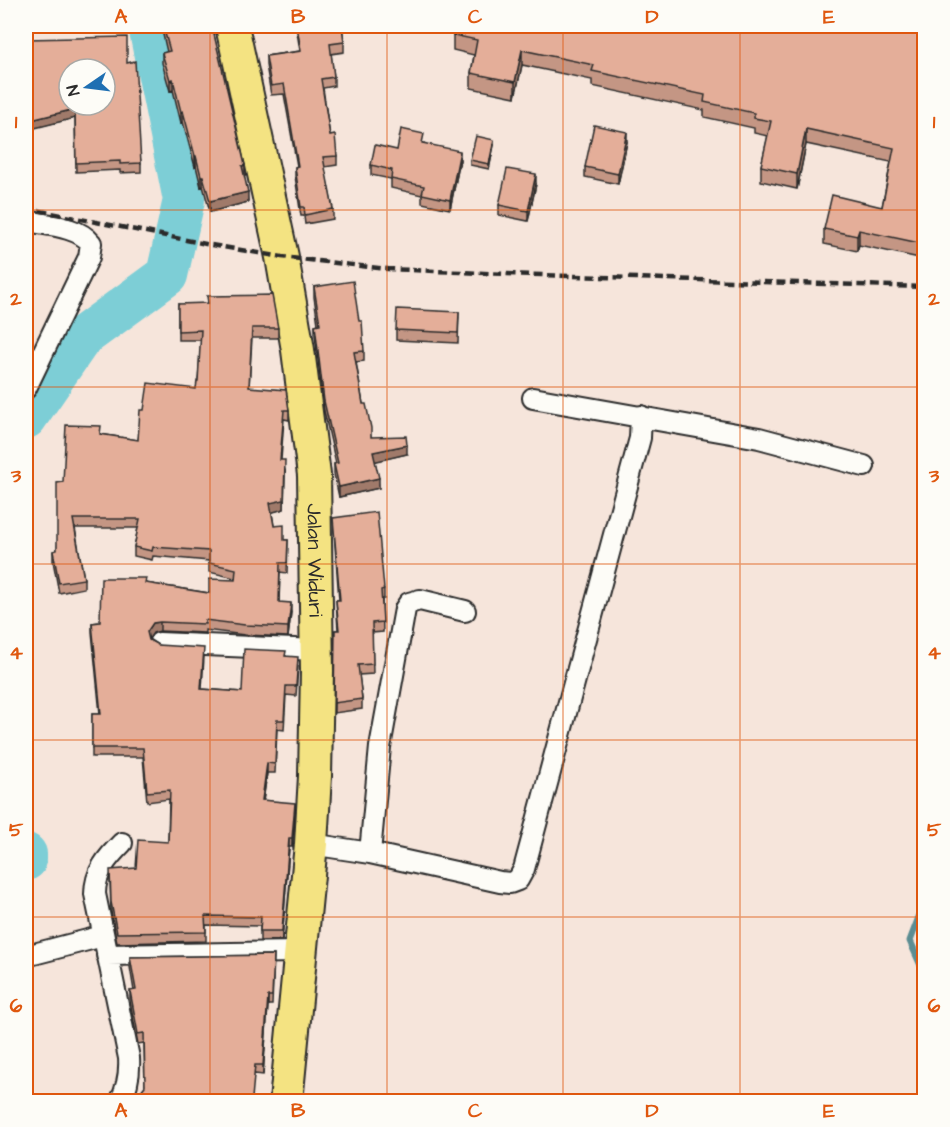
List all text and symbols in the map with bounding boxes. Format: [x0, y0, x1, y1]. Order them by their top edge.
text: A [115, 3, 128, 31]
text: B [291, 3, 306, 31]
text: C [468, 3, 483, 31]
text: D [646, 3, 659, 31]
text: E [823, 3, 835, 31]
north arrow [57, 57, 117, 117]
text: N [62, 83, 85, 98]
text: 1 [15, 108, 18, 136]
text: 1 [933, 108, 936, 136]
text: 2 [9, 285, 22, 313]
text: 2 [927, 285, 940, 313]
text: 3 [10, 462, 22, 490]
text: 3 [928, 462, 940, 490]
street label: Jalan Widuri [300, 503, 331, 617]
text: 4 [9, 639, 23, 667]
text: 4 [927, 639, 941, 667]
text: 5 [9, 816, 24, 844]
text: 5 [927, 816, 942, 844]
text: 6 [10, 992, 23, 1020]
text: 6 [928, 992, 941, 1020]
text: A [115, 1097, 128, 1125]
text: B [291, 1097, 306, 1125]
text: C [468, 1097, 483, 1125]
text: D [646, 1097, 659, 1125]
text: E [823, 1097, 835, 1125]

